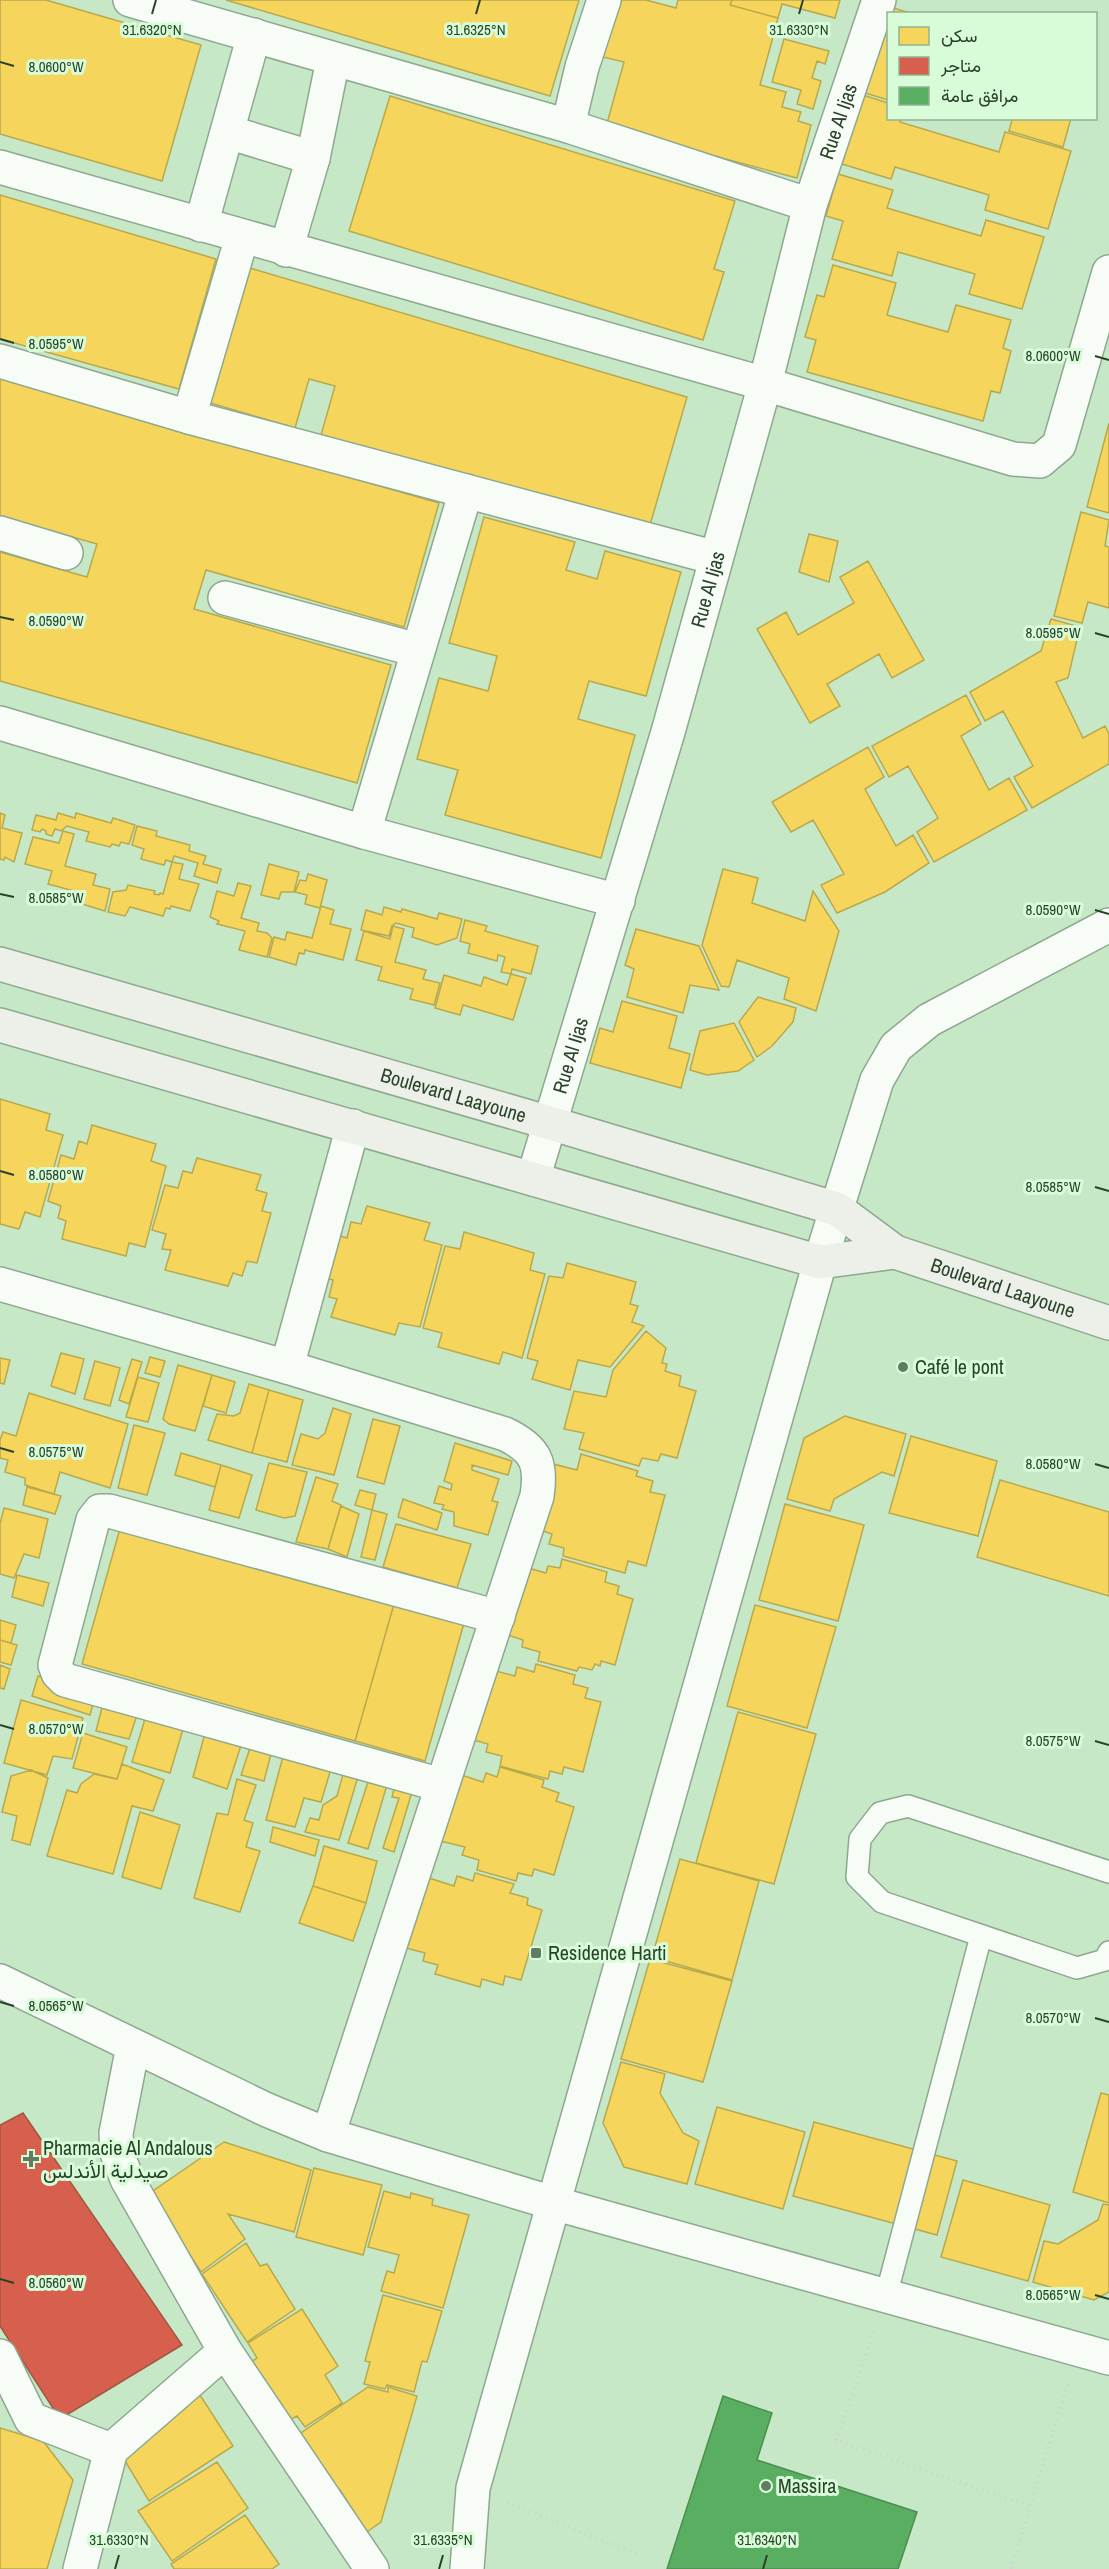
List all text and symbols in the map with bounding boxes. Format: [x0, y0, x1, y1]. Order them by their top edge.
legend [887, 12, 1097, 120]
text: 31.6320°N [122, 19, 182, 40]
text: 31.6325°N [446, 19, 506, 40]
text: 31.6330°N [769, 19, 829, 40]
text: سكن [941, 23, 977, 48]
text: متاجر [940, 53, 981, 78]
text: 8.0600°W [28, 56, 84, 77]
street label: Rue Al Ijas [812, 80, 863, 163]
text: مرافق عامة [941, 83, 1018, 108]
text: 8.0595°W [28, 333, 84, 354]
text: 8.0600°W [1025, 345, 1081, 366]
street label: Rue Al Ijas [684, 548, 731, 631]
text: 8.0590°W [28, 610, 84, 631]
text: 8.0595°W [1025, 622, 1081, 643]
text: 8.0585°W [28, 887, 84, 908]
text: 8.0590°W [1025, 899, 1081, 920]
street label: Rue Al Ijas [546, 1014, 594, 1097]
street label: Boulevard Laayoune [378, 1061, 530, 1128]
text: 8.0580°W [28, 1164, 84, 1185]
text: 8.0585°W [1025, 1176, 1081, 1197]
street label: Boulevard Laayoune [927, 1251, 1079, 1324]
place label: Café le pont [915, 1353, 1004, 1380]
marker: Café le pont [896, 1360, 910, 1374]
text: 8.0575°W [28, 1441, 84, 1462]
text: 8.0580°W [1025, 1453, 1081, 1474]
text: 8.0570°W [28, 1718, 84, 1739]
text: 8.0575°W [1025, 1730, 1081, 1751]
place label: Residence Harti [548, 1939, 667, 1966]
marker: Residence Harti [529, 1946, 543, 1960]
text: 8.0565°W [28, 1995, 84, 2016]
text: 8.0570°W [1025, 2007, 1081, 2028]
place label: Pharmacie Al Andalous صيدلية الأندلس [43, 2134, 213, 2184]
marker: Pharmacie Al Andalous صيدلية الأندلس [24, 2152, 38, 2166]
text: 8.0560°W [28, 2272, 84, 2293]
text: 8.0565°W [1025, 2284, 1081, 2305]
place label: Massira [778, 2472, 836, 2499]
marker: Massira [759, 2479, 773, 2493]
text: 31.6330°N [89, 2529, 149, 2550]
text: 31.6335°N [413, 2529, 473, 2550]
text: 31.6340°N [737, 2529, 797, 2550]

